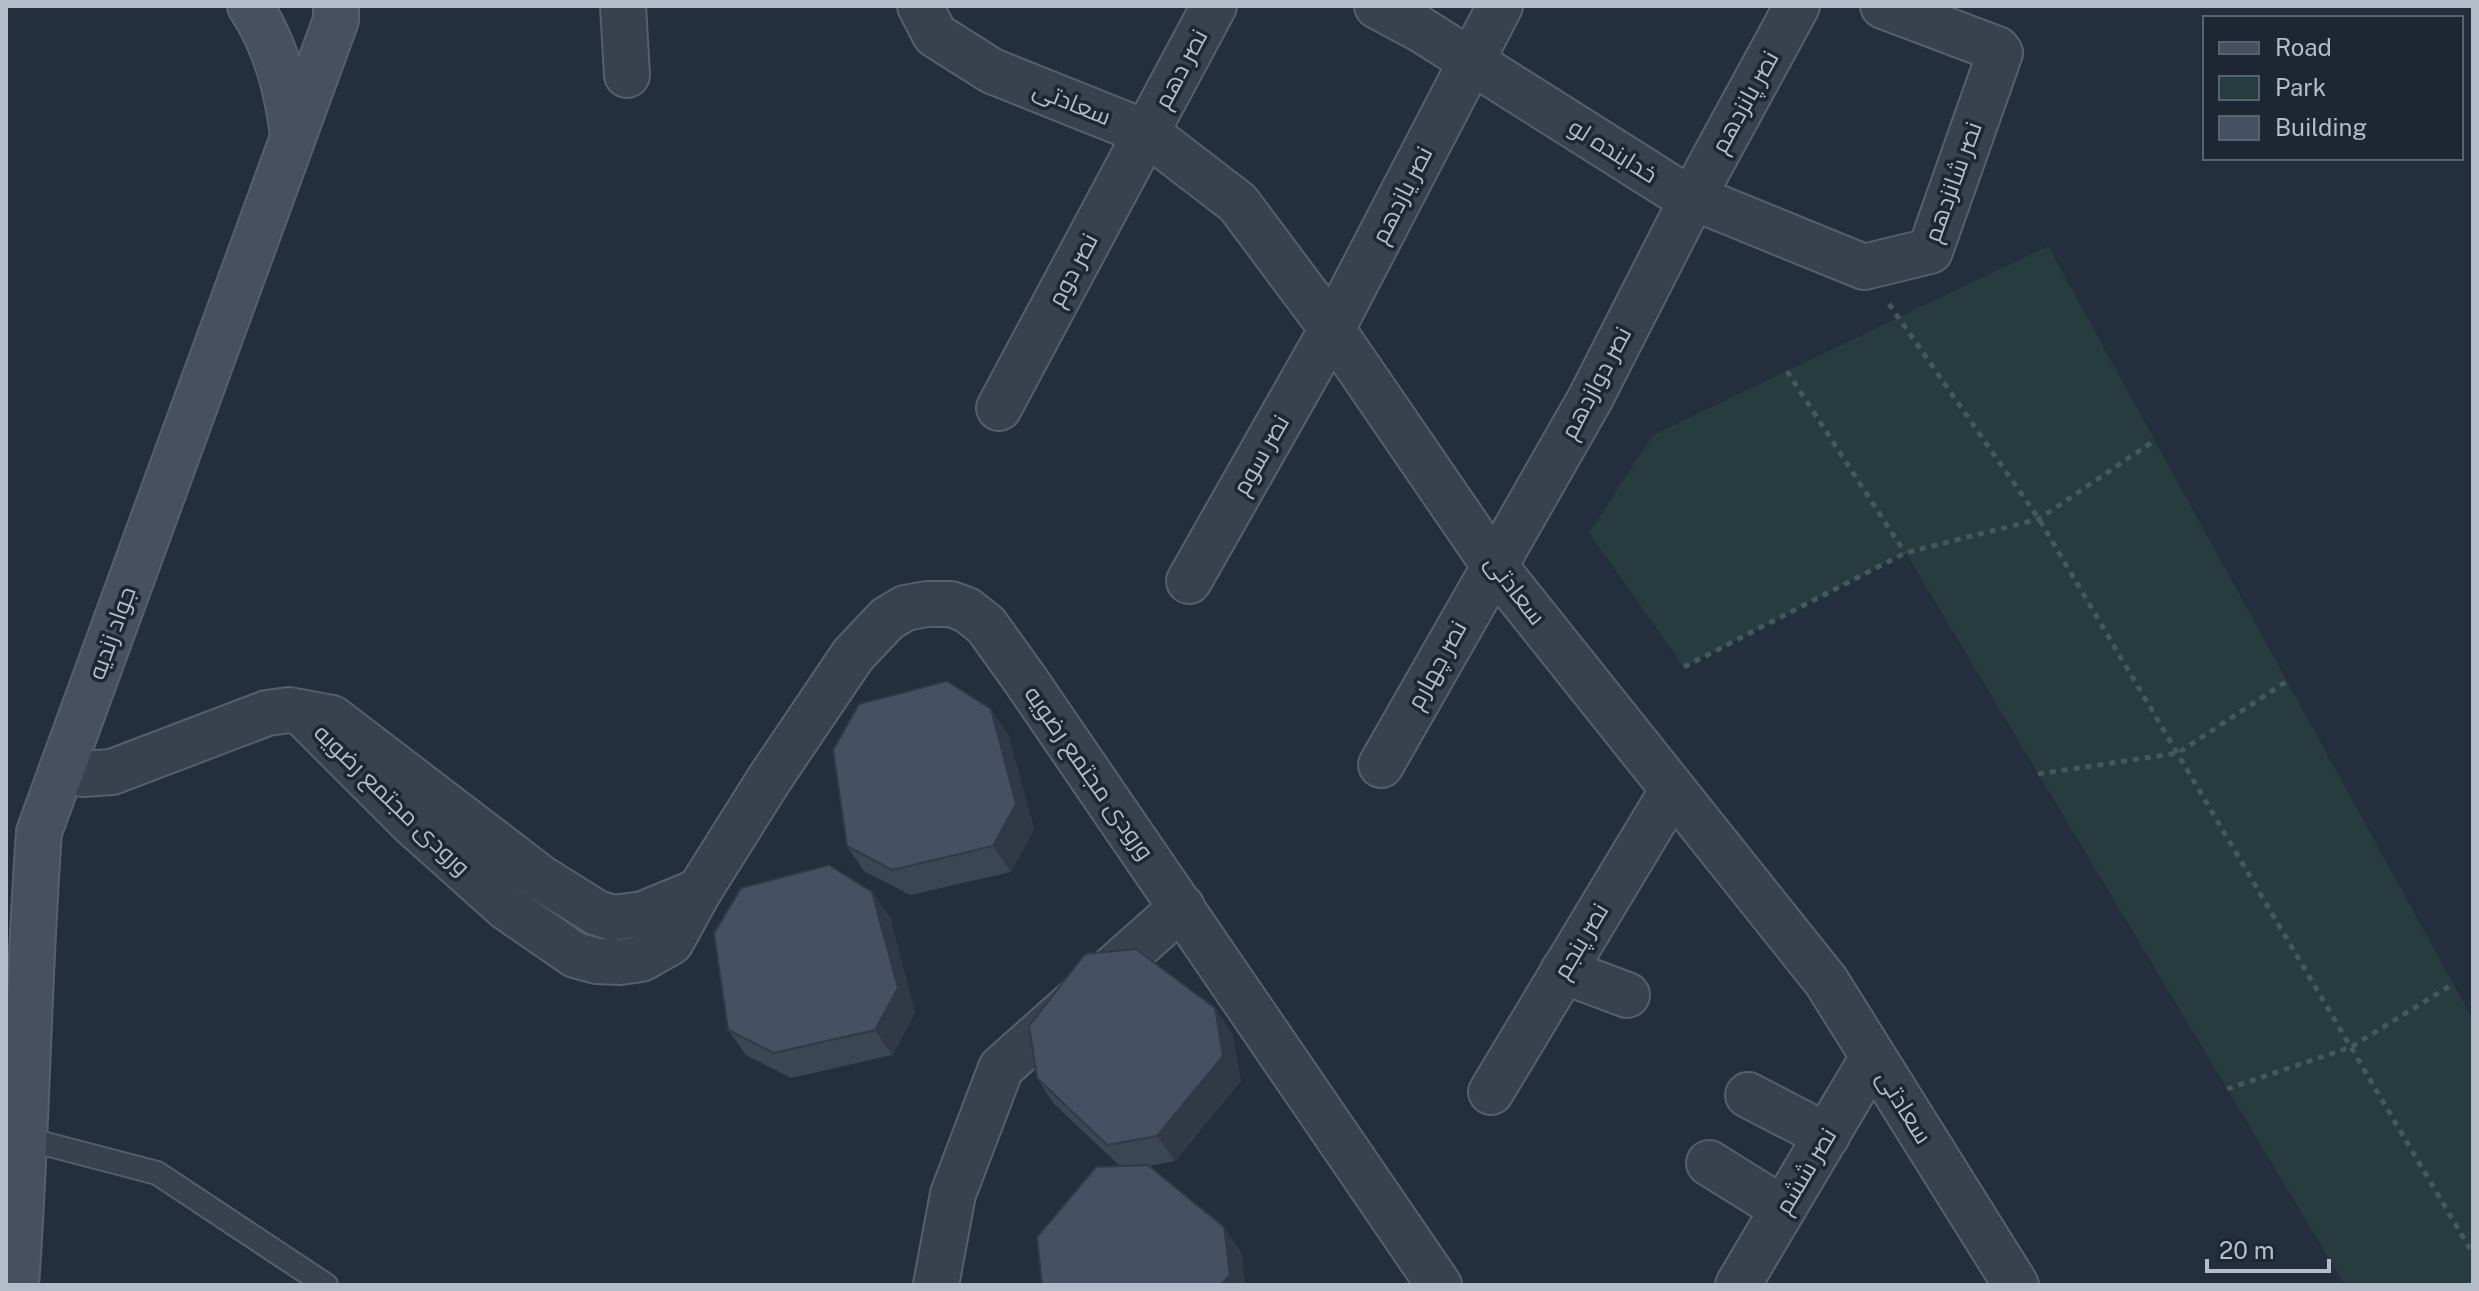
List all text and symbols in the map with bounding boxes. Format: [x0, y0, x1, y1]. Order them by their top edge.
legend [2203, 16, 2463, 160]
street label: نصر دهم [1148, 24, 1215, 114]
text: Road [2275, 33, 2332, 61]
street label: نصر پانزدهم [1705, 45, 1786, 159]
text: Park [2275, 73, 2326, 101]
street label: سعادتی [1029, 74, 1115, 131]
street label: خدابنده لو [1564, 112, 1663, 188]
text: Building [2275, 113, 2367, 141]
street label: نصر شانزدهم [1917, 118, 1990, 247]
street label: نصر یازدهم [1365, 141, 1440, 249]
street label: نصر دوم [1041, 228, 1106, 312]
street label: نصر دوازدهم [1554, 322, 1639, 445]
street label: نصر سوم [1226, 409, 1297, 501]
street label: سعادتی [1479, 549, 1552, 631]
street label: جواد زندیه [81, 582, 141, 683]
street label: نصر چهارم [1400, 615, 1474, 715]
street label: ورودی مجتمع رضویه [1017, 680, 1160, 866]
street label: ورودی مجتمع رضویه [307, 718, 476, 883]
street label: نصر پنجم [1547, 898, 1616, 985]
street label: سعادتی [1871, 1065, 1938, 1149]
street label: نصر ششم [1769, 1122, 1844, 1220]
scale bar [2207, 1223, 2329, 1273]
text: 20 m [2219, 1236, 2275, 1264]

